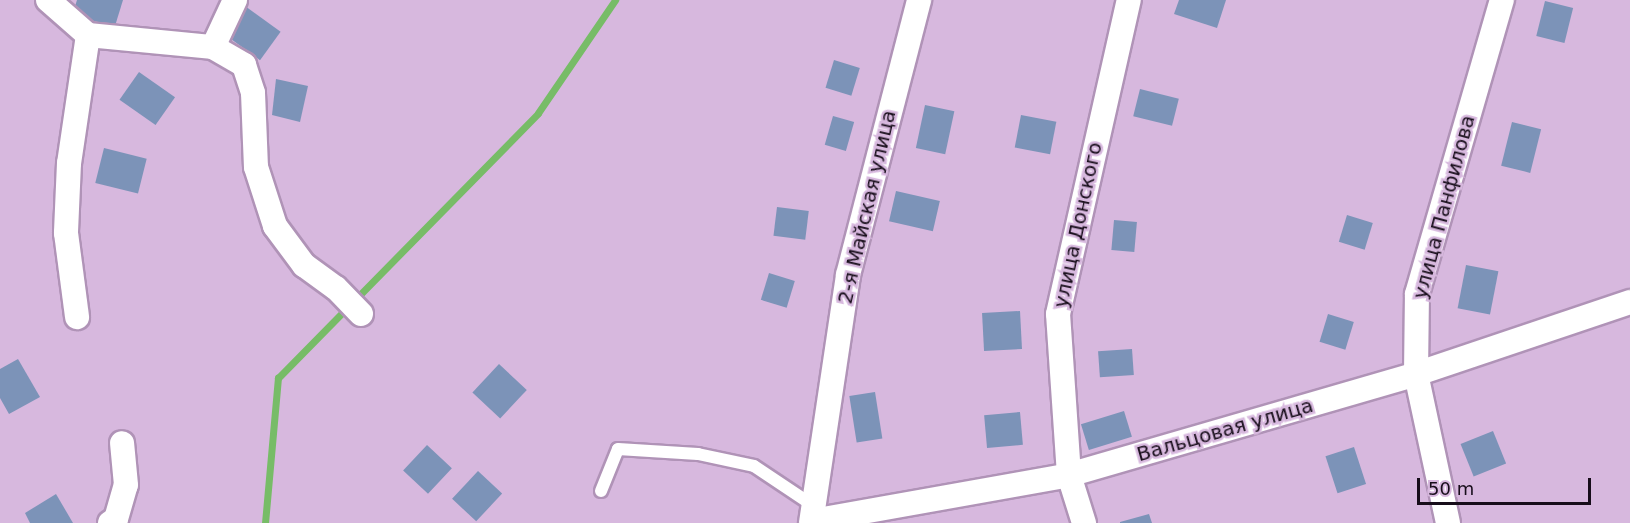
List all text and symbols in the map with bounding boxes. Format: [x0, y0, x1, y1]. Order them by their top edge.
street label: 2-я Майская улица [833, 108, 901, 306]
street label: улица Панфилова [1408, 112, 1480, 302]
street label: улица Донского [1049, 140, 1107, 310]
street label: Вальцовая улица [1134, 393, 1316, 467]
scale bar [1420, 466, 1594, 504]
text: 50 m [1428, 478, 1474, 499]

